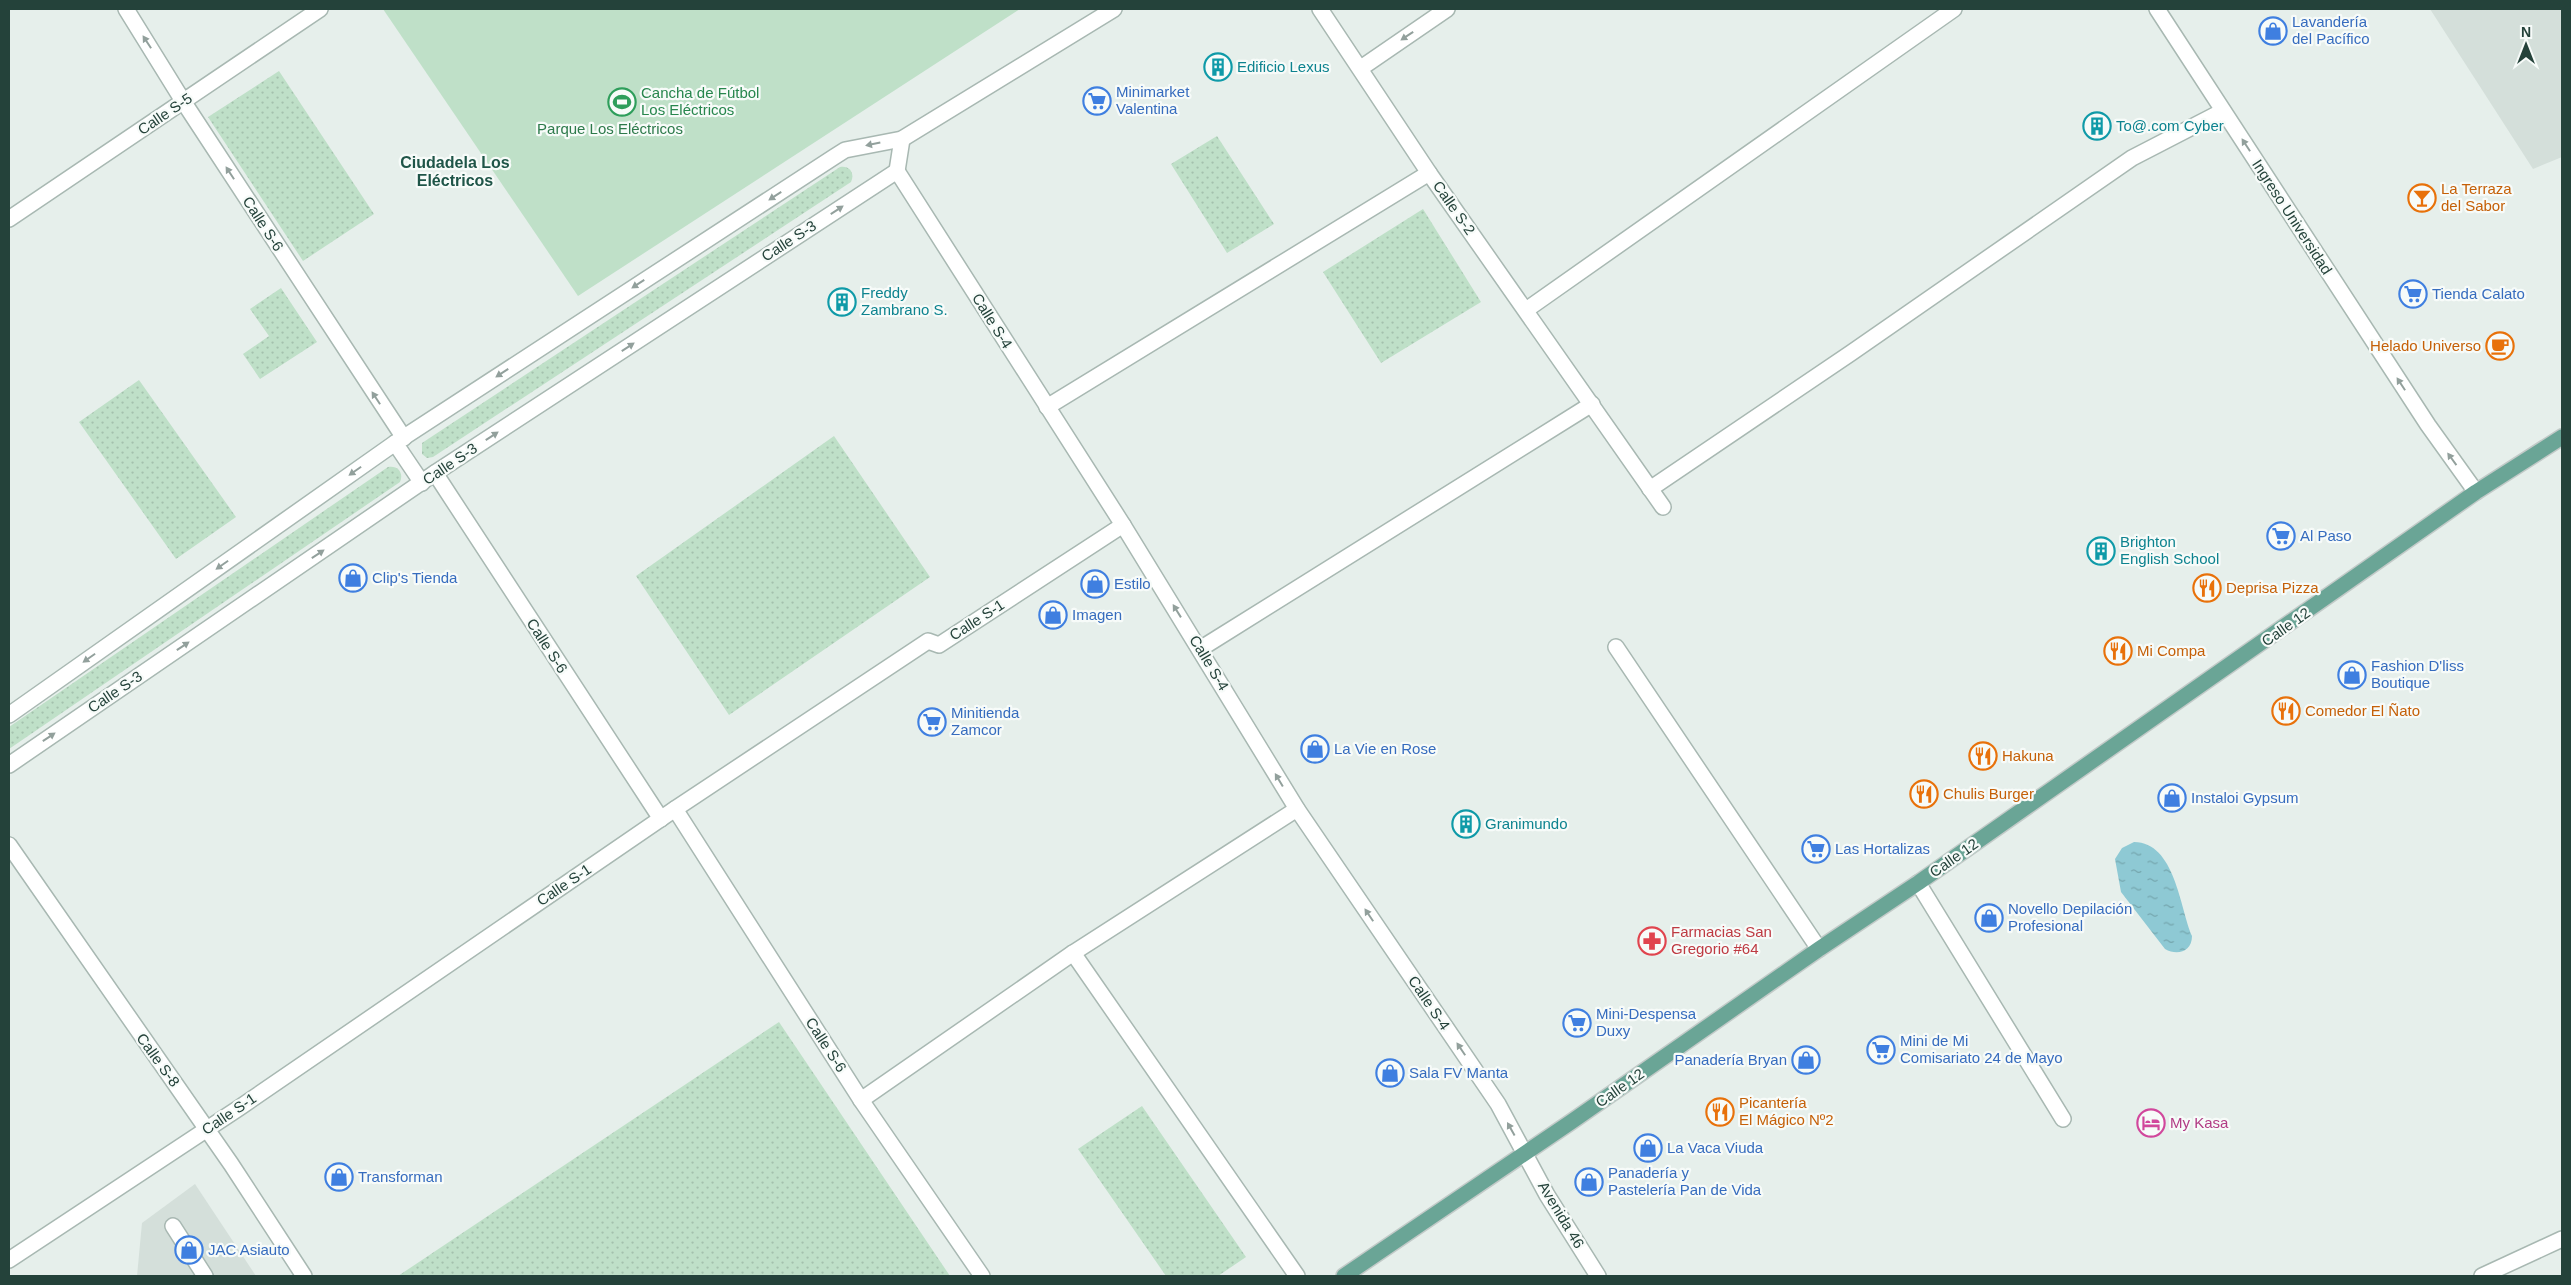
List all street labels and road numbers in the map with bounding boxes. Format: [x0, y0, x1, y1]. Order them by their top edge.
street label: Calle S-5 [134, 89, 195, 138]
street label: Ingreso Universidad [2249, 156, 2336, 277]
street label: Calle S-2 [1430, 178, 1479, 238]
street label: Calle S-6 [239, 193, 287, 254]
street label: Calle S-3 [758, 217, 819, 265]
street label: Calle S-4 [969, 290, 1016, 351]
street label: Calle S-3 [419, 439, 480, 488]
street label: Calle S-1 [946, 596, 1007, 644]
street label: Calle 12 [2258, 604, 2313, 649]
street label: Calle S-6 [523, 615, 571, 676]
street label: Calle S-4 [1186, 632, 1233, 694]
street label: Calle S-3 [84, 667, 145, 716]
street label: Calle 12 [1926, 835, 1981, 880]
street label: Calle S-1 [533, 860, 594, 909]
street label: Calle S-4 [1405, 972, 1454, 1033]
street label: Calle S-6 [802, 1014, 850, 1075]
street label: Calle S-8 [133, 1030, 183, 1090]
street label: Calle 12 [1592, 1065, 1647, 1110]
street label: Calle S-1 [198, 1089, 259, 1138]
street label: Avenida 46 [1535, 1178, 1588, 1251]

